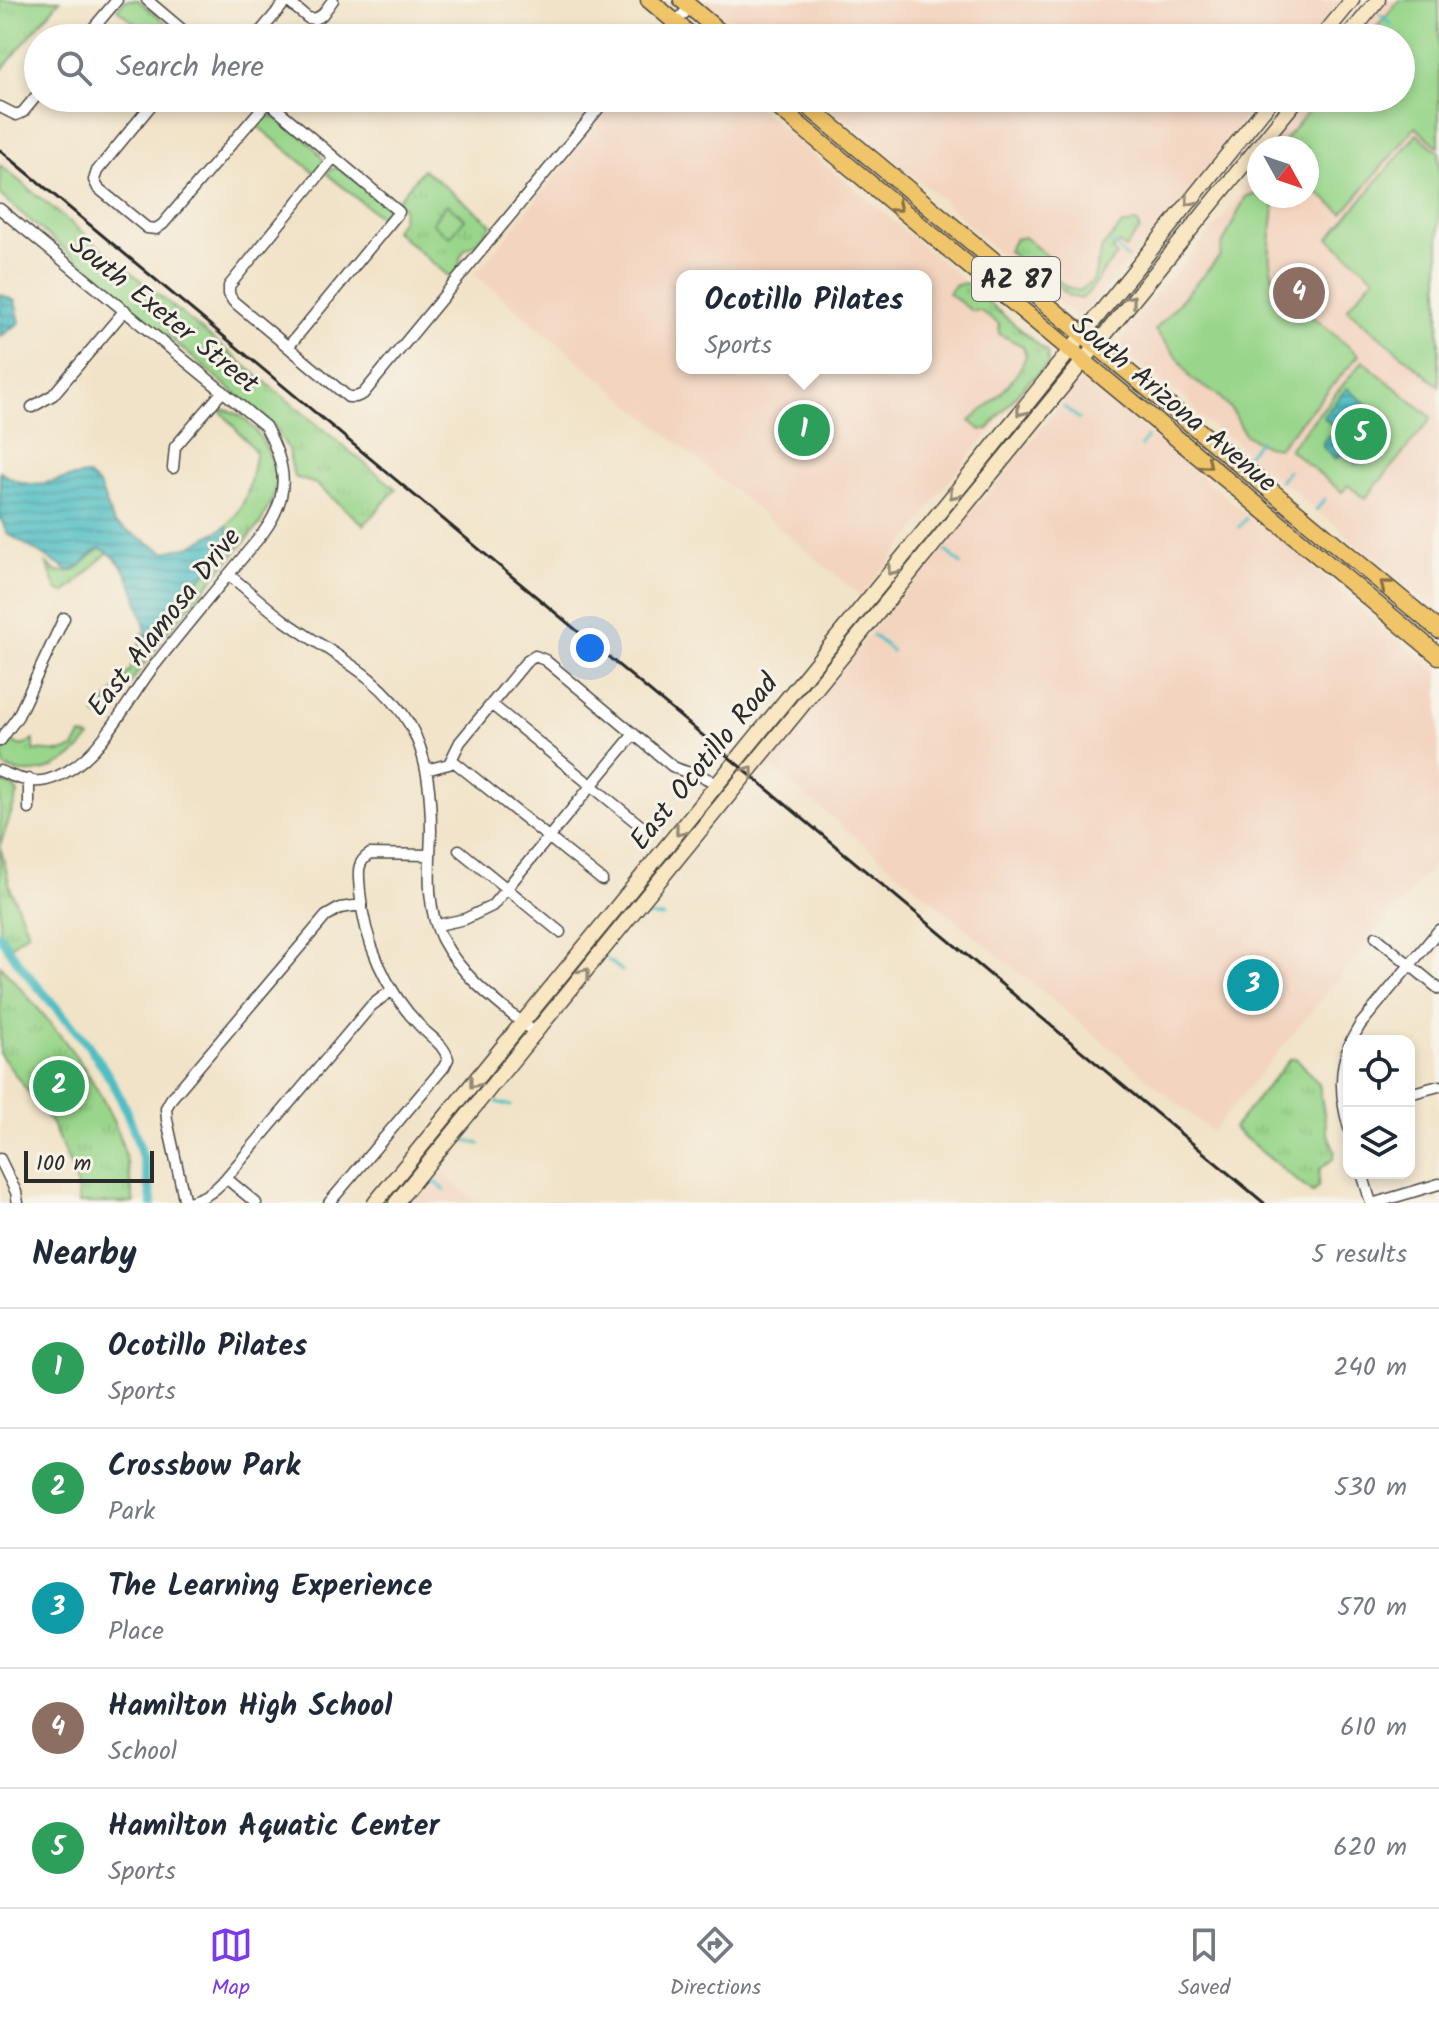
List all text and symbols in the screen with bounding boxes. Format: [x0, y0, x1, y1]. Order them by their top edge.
search box [24, 24, 1415, 112]
text: Search here [116, 44, 264, 92]
icon: search [52, 46, 96, 90]
north arrow [1247, 136, 1319, 208]
one-way arrow [1186, 192, 1200, 207]
one-way arrow [888, 197, 903, 211]
street label: South Exeter Street [58, 224, 269, 407]
road number: AZ 87 [972, 257, 1060, 301]
pin: 4 [1273, 263, 1325, 323]
popup [676, 270, 932, 374]
text: Ocotillo Pilates [704, 277, 904, 325]
one-way arrow [1121, 295, 1136, 309]
street label: South Arizona Avenue [1060, 305, 1287, 505]
text: Sports [704, 325, 772, 367]
pin: 1 [778, 400, 830, 460]
one-way arrow [1017, 402, 1031, 417]
pin: 5 [1335, 404, 1387, 464]
one-way arrow [1198, 454, 1212, 469]
one-way arrow [949, 485, 964, 499]
street label: East Alamosa Drive [76, 518, 254, 727]
one-way arrow [887, 561, 902, 575]
one-way arrow [1379, 580, 1394, 595]
your location [570, 628, 610, 668]
street label: East Ocotillo Road [619, 663, 791, 861]
one-way arrow [739, 766, 754, 780]
one-way arrow [675, 822, 690, 836]
pin: 3 [1227, 955, 1279, 1015]
one-way arrow [575, 967, 590, 982]
map controls [1343, 1035, 1415, 1179]
button: locate [1343, 1035, 1415, 1107]
pin: 2 [33, 1056, 85, 1116]
one-way arrow [469, 1074, 484, 1089]
button: layers [1343, 1107, 1415, 1179]
scale bar [24, 1147, 154, 1183]
text: 100 m [36, 1147, 91, 1182]
text: Nearby [32, 1228, 137, 1282]
text: 5 results [1311, 1234, 1407, 1276]
text: Ocotillo Pilates [108, 1323, 307, 1371]
text: 1 [54, 1347, 62, 1389]
text: 240 m [1333, 1347, 1407, 1389]
text: Sports [108, 1371, 176, 1413]
text: Crossbow Park [108, 1443, 300, 1491]
text: 2 [50, 1467, 66, 1509]
text: 530 m [1334, 1467, 1407, 1509]
text: Park [108, 1491, 155, 1533]
text: The Learning Experience [108, 1563, 432, 1611]
text: 3 [51, 1587, 65, 1629]
text: 570 m [1337, 1587, 1407, 1629]
text: Place [108, 1611, 164, 1653]
text: Hamilton High School [108, 1683, 392, 1731]
text: 4 [51, 1707, 65, 1749]
text: 610 m [1340, 1707, 1407, 1749]
text: School [108, 1731, 177, 1773]
text: Hamilton Aquatic Center [108, 1803, 439, 1851]
text: 5 [51, 1827, 65, 1869]
text: 620 m [1333, 1827, 1407, 1869]
text: Sports [108, 1851, 176, 1893]
tab: Map [209, 1923, 253, 2006]
tab: Directions [670, 1923, 761, 2006]
tab: Saved [1178, 1923, 1230, 2006]

